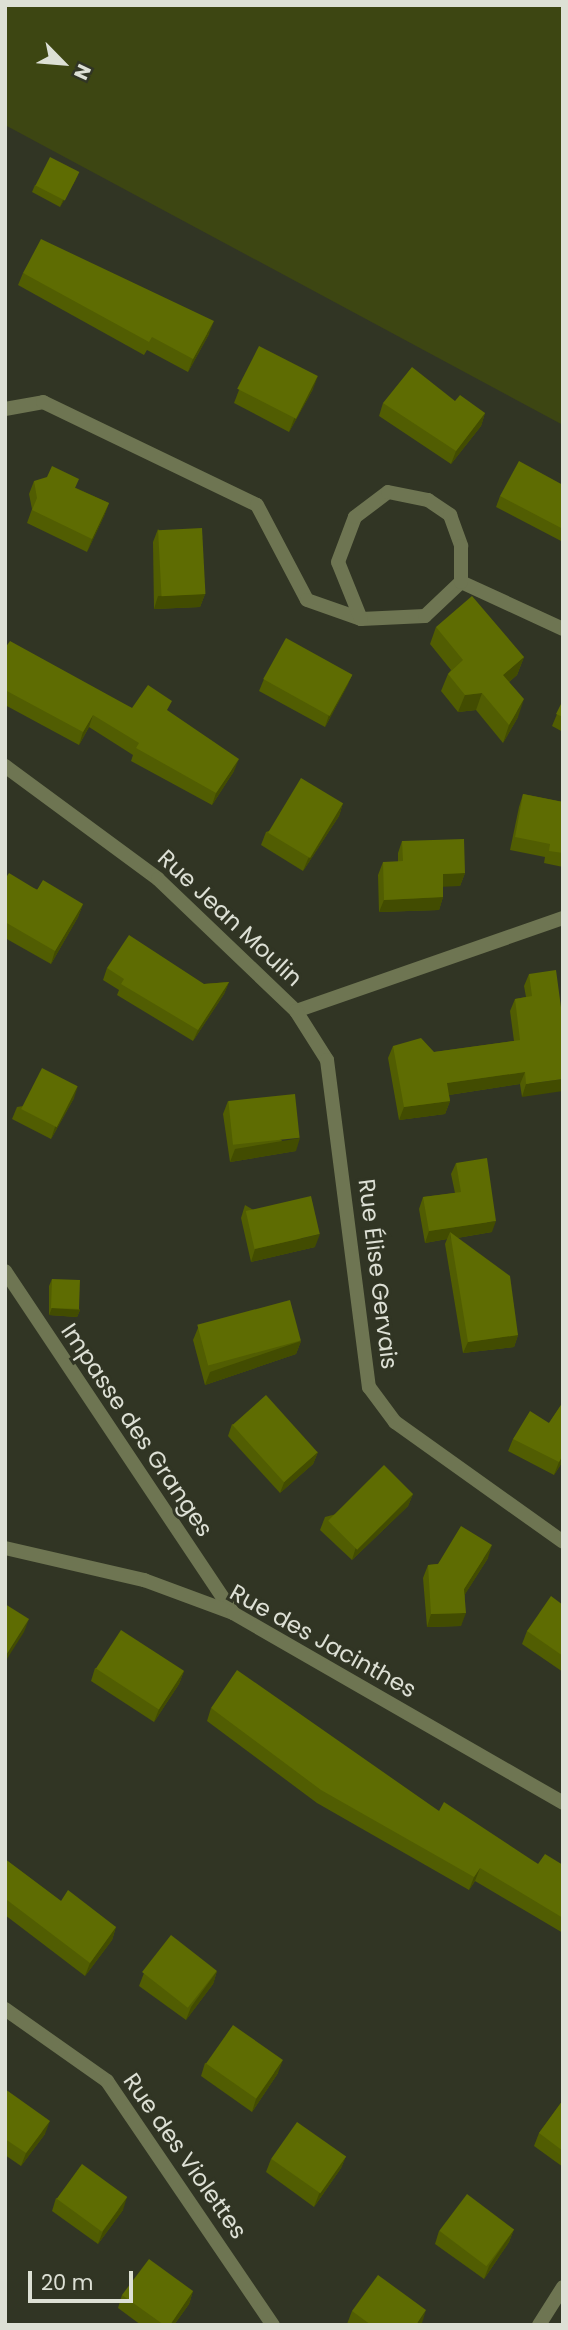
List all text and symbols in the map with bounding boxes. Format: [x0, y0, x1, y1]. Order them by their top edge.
north arrow [28, 28, 98, 98]
text: N [67, 60, 98, 84]
street label: Rue Jean Moulin [152, 844, 308, 992]
street label: Rue Élise Gervais [353, 1177, 403, 1371]
street label: Impasse des Granges [55, 1318, 219, 1542]
street label: Rue des Jacinthes [225, 1578, 421, 1704]
street label: Rue des Violettes [118, 2068, 252, 2244]
scale bar [32, 2256, 136, 2300]
text: 20 m [41, 2268, 94, 2297]

